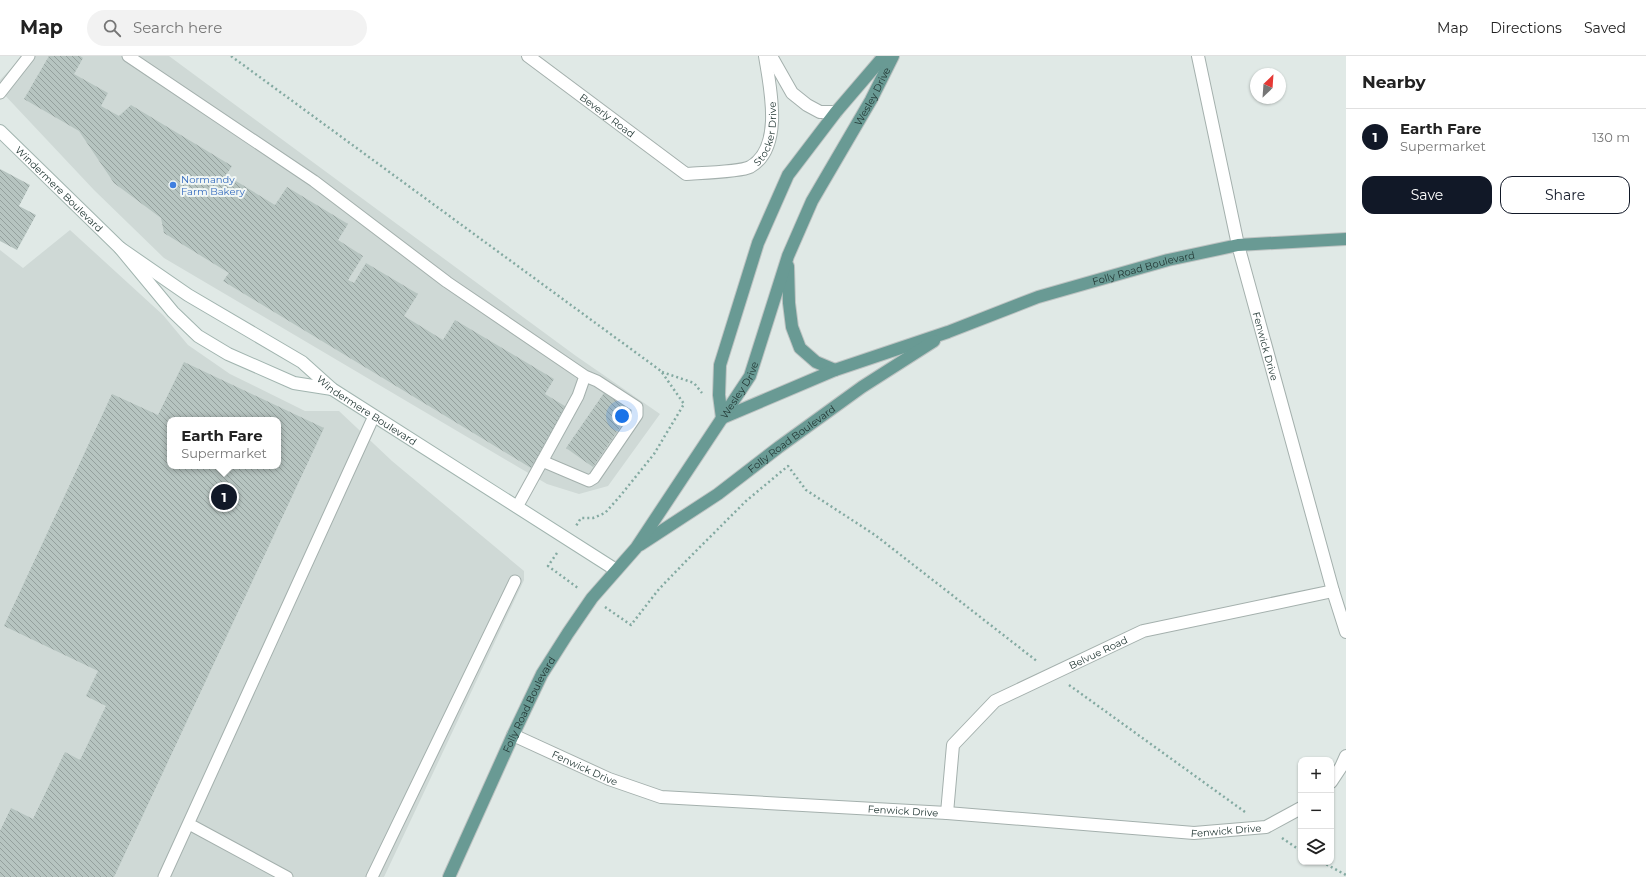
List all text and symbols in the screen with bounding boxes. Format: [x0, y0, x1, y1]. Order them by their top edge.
search box [87, 10, 367, 46]
text: Map [20, 16, 63, 39]
icon: search [101, 17, 123, 39]
text: Search here [133, 18, 222, 37]
text: Map [1437, 19, 1468, 37]
text: Directions [1490, 19, 1562, 37]
text: Saved [1584, 19, 1626, 37]
street label: Wesley Drive [852, 65, 893, 128]
north arrow [1250, 68, 1286, 104]
text: Nearby [1362, 72, 1426, 92]
street label: Beverly Road [577, 91, 637, 140]
street label: Stocker Drive [751, 101, 779, 169]
text: Earth Fare [1400, 119, 1482, 138]
text: 1 [1372, 129, 1378, 145]
text: 130 m [1592, 129, 1630, 145]
text: Supermarket [1400, 138, 1486, 154]
street label: Windermere Boulevard [12, 144, 106, 235]
place label: Normandy Farm Bakery [181, 173, 245, 198]
button: Save [1362, 176, 1492, 214]
button: Share [1500, 176, 1630, 214]
marker: Normandy Farm Bakery [168, 180, 178, 190]
street label: Folly Road Boulevard [1091, 248, 1196, 288]
street label: Fenwick Drive [1250, 310, 1281, 382]
street label: Wesley Drive [718, 360, 761, 421]
street label: Windermere Boulevard [314, 373, 419, 448]
street label: Folly Road Boulevard [745, 403, 838, 476]
your location [612, 406, 632, 426]
popup [167, 417, 281, 469]
text: Earth Fare [181, 426, 263, 445]
text: Supermarket [181, 445, 267, 461]
pin: 1 [211, 482, 237, 512]
street label: Belvue Road [1067, 633, 1130, 672]
street label: Folly Road Boulevard [500, 654, 558, 755]
street label: Fenwick Drive [550, 748, 619, 788]
map controls [1298, 757, 1334, 865]
button: + [1298, 757, 1334, 793]
button: − [1298, 793, 1334, 829]
street label: Fenwick Drive [867, 803, 939, 820]
street label: Fenwick Drive [1190, 821, 1262, 840]
button: layers [1298, 829, 1334, 865]

